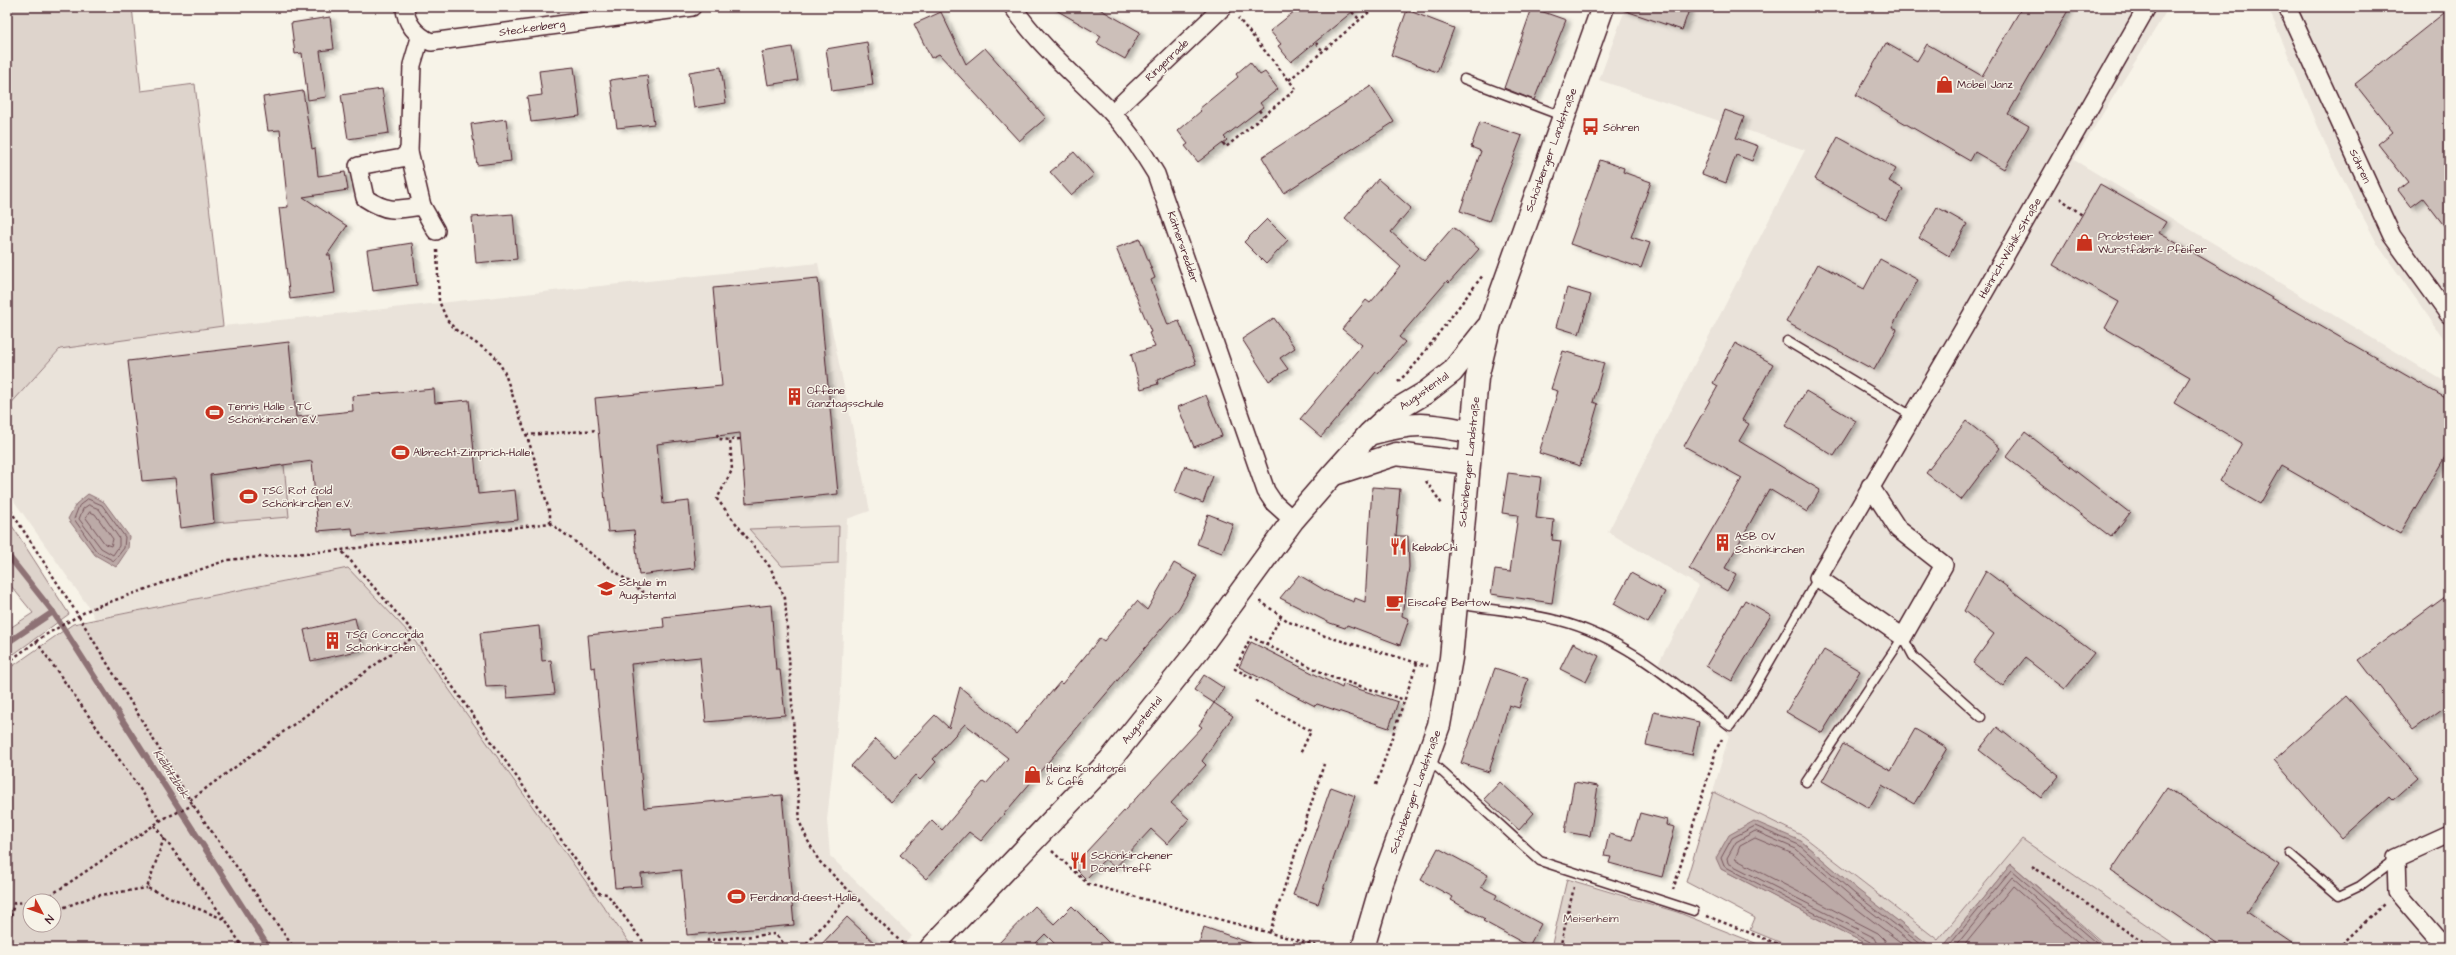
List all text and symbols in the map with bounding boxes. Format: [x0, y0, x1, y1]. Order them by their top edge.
street label: Steckenberg [498, 16, 566, 41]
street label: Ringenrade [1142, 35, 1193, 85]
shop icon: Möbel Janz [1934, 74, 1954, 94]
place label: Möbel Janz [1957, 77, 2013, 92]
street label: Schönberger Landstraße [1522, 86, 1581, 215]
bus stop icon: Söhren [1580, 117, 1600, 137]
place label: Söhren [1603, 120, 1640, 135]
street label: Söhren [2346, 146, 2375, 186]
street label: Heinrich-Wöhlk-Straße [1975, 195, 2045, 301]
street label: Kätnersredder [1164, 209, 1202, 285]
place label: Probsteier Wurstfabrik Pfeifer [2098, 229, 2207, 257]
shop icon: Probsteier Wurstfabrik Pfeifer [2075, 232, 2095, 252]
street label: Augustental [1396, 368, 1452, 414]
place label: Offene Ganztagsschule [807, 383, 884, 412]
building icon: Offene Ganztagsschule [784, 386, 804, 406]
street label: Schönberger Landstraße [1455, 396, 1484, 528]
place label: Tennis Halle - TC Schönkirchen e.V. [228, 399, 318, 427]
sports icon: Tennis Halle - TC Schönkirchen e.V. [205, 402, 225, 422]
sports icon: Albrecht-Zimprich-Halle [390, 442, 410, 462]
place label: Albrecht-Zimprich-Halle [413, 445, 530, 460]
place label: TSC Rot Gold Schönkirchen e.V. [262, 483, 352, 511]
sports icon: TSC Rot Gold Schönkirchen e.V. [239, 486, 259, 506]
place label: ASB OV Schönkirchen [1735, 529, 1805, 557]
building icon: ASB OV Schönkirchen [1712, 532, 1732, 552]
restaurant icon: KebabChi [1389, 537, 1409, 557]
place label: KebabChi [1412, 540, 1458, 555]
place label: Schule im Augustental [619, 575, 676, 604]
school or university icon: Schule im Augustental [596, 578, 616, 598]
cafe icon: Eiscafe Bertow [1385, 592, 1405, 612]
place label: Eiscafe Bertow [1408, 595, 1491, 610]
place label: TSG Concordia Schönkirchen [346, 627, 424, 655]
building icon: TSG Concordia Schönkirchen [323, 630, 343, 650]
street label: Augustental [1118, 693, 1167, 748]
street label: Schönberger Landstraße [1386, 728, 1445, 857]
water label: Kiebitzbek [149, 746, 194, 802]
place label: Heinz Konditorei & Café [1046, 761, 1126, 789]
shop icon: Heinz Konditorei & Café [1023, 764, 1043, 784]
place label: Schönkirchener Dönertreff [1091, 848, 1173, 876]
restaurant icon: Schönkirchener Dönertreff [1068, 851, 1088, 871]
sports icon: Ferdinand-Geest-Halle [727, 887, 747, 907]
place label: Ferdinand-Geest-Halle [750, 890, 857, 905]
north arrow [22, 893, 62, 933]
park label: Meisenheim [1563, 911, 1619, 926]
text: N [41, 912, 57, 927]

